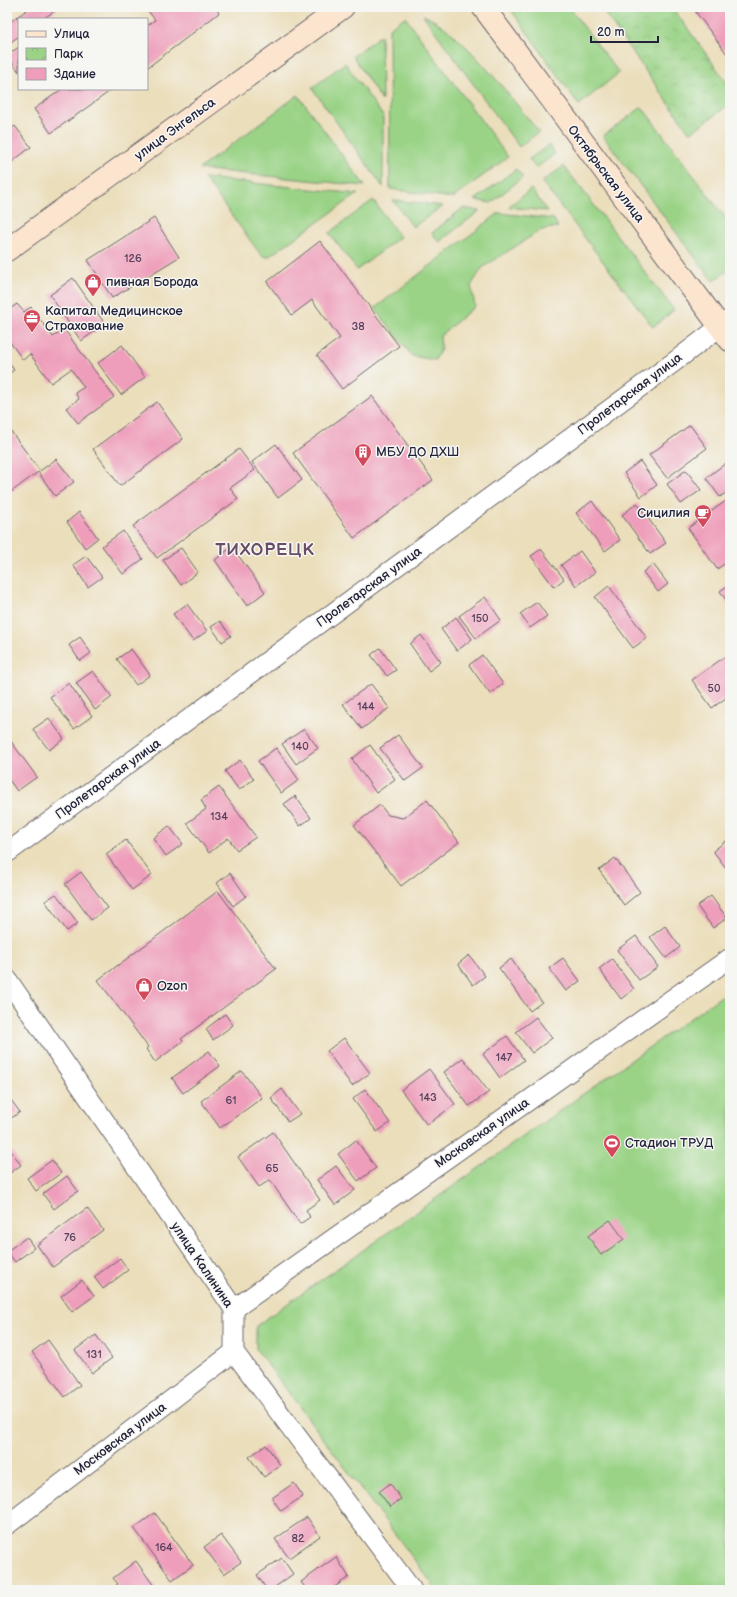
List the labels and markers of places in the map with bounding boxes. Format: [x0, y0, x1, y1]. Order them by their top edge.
shop icon: пивная Борода [83, 272, 103, 297]
place label: пивная Борода [106, 274, 199, 290]
place label: Капитал Медицинское Страхование [45, 303, 183, 334]
office icon: Капитал Медицинское Страхование [22, 308, 42, 333]
building icon: МБУ ДО ДХШ [353, 442, 373, 467]
place label: МБУ ДО ДХШ [376, 444, 459, 460]
cafe icon: Сицилия [693, 503, 713, 528]
place label: Сицилия [637, 505, 690, 521]
shop icon: Ozon [134, 976, 154, 1001]
place label: Ozon [157, 978, 187, 994]
sports icon: Стадион ТРУД [602, 1133, 622, 1158]
place label: Стадион ТРУД [625, 1135, 714, 1151]

